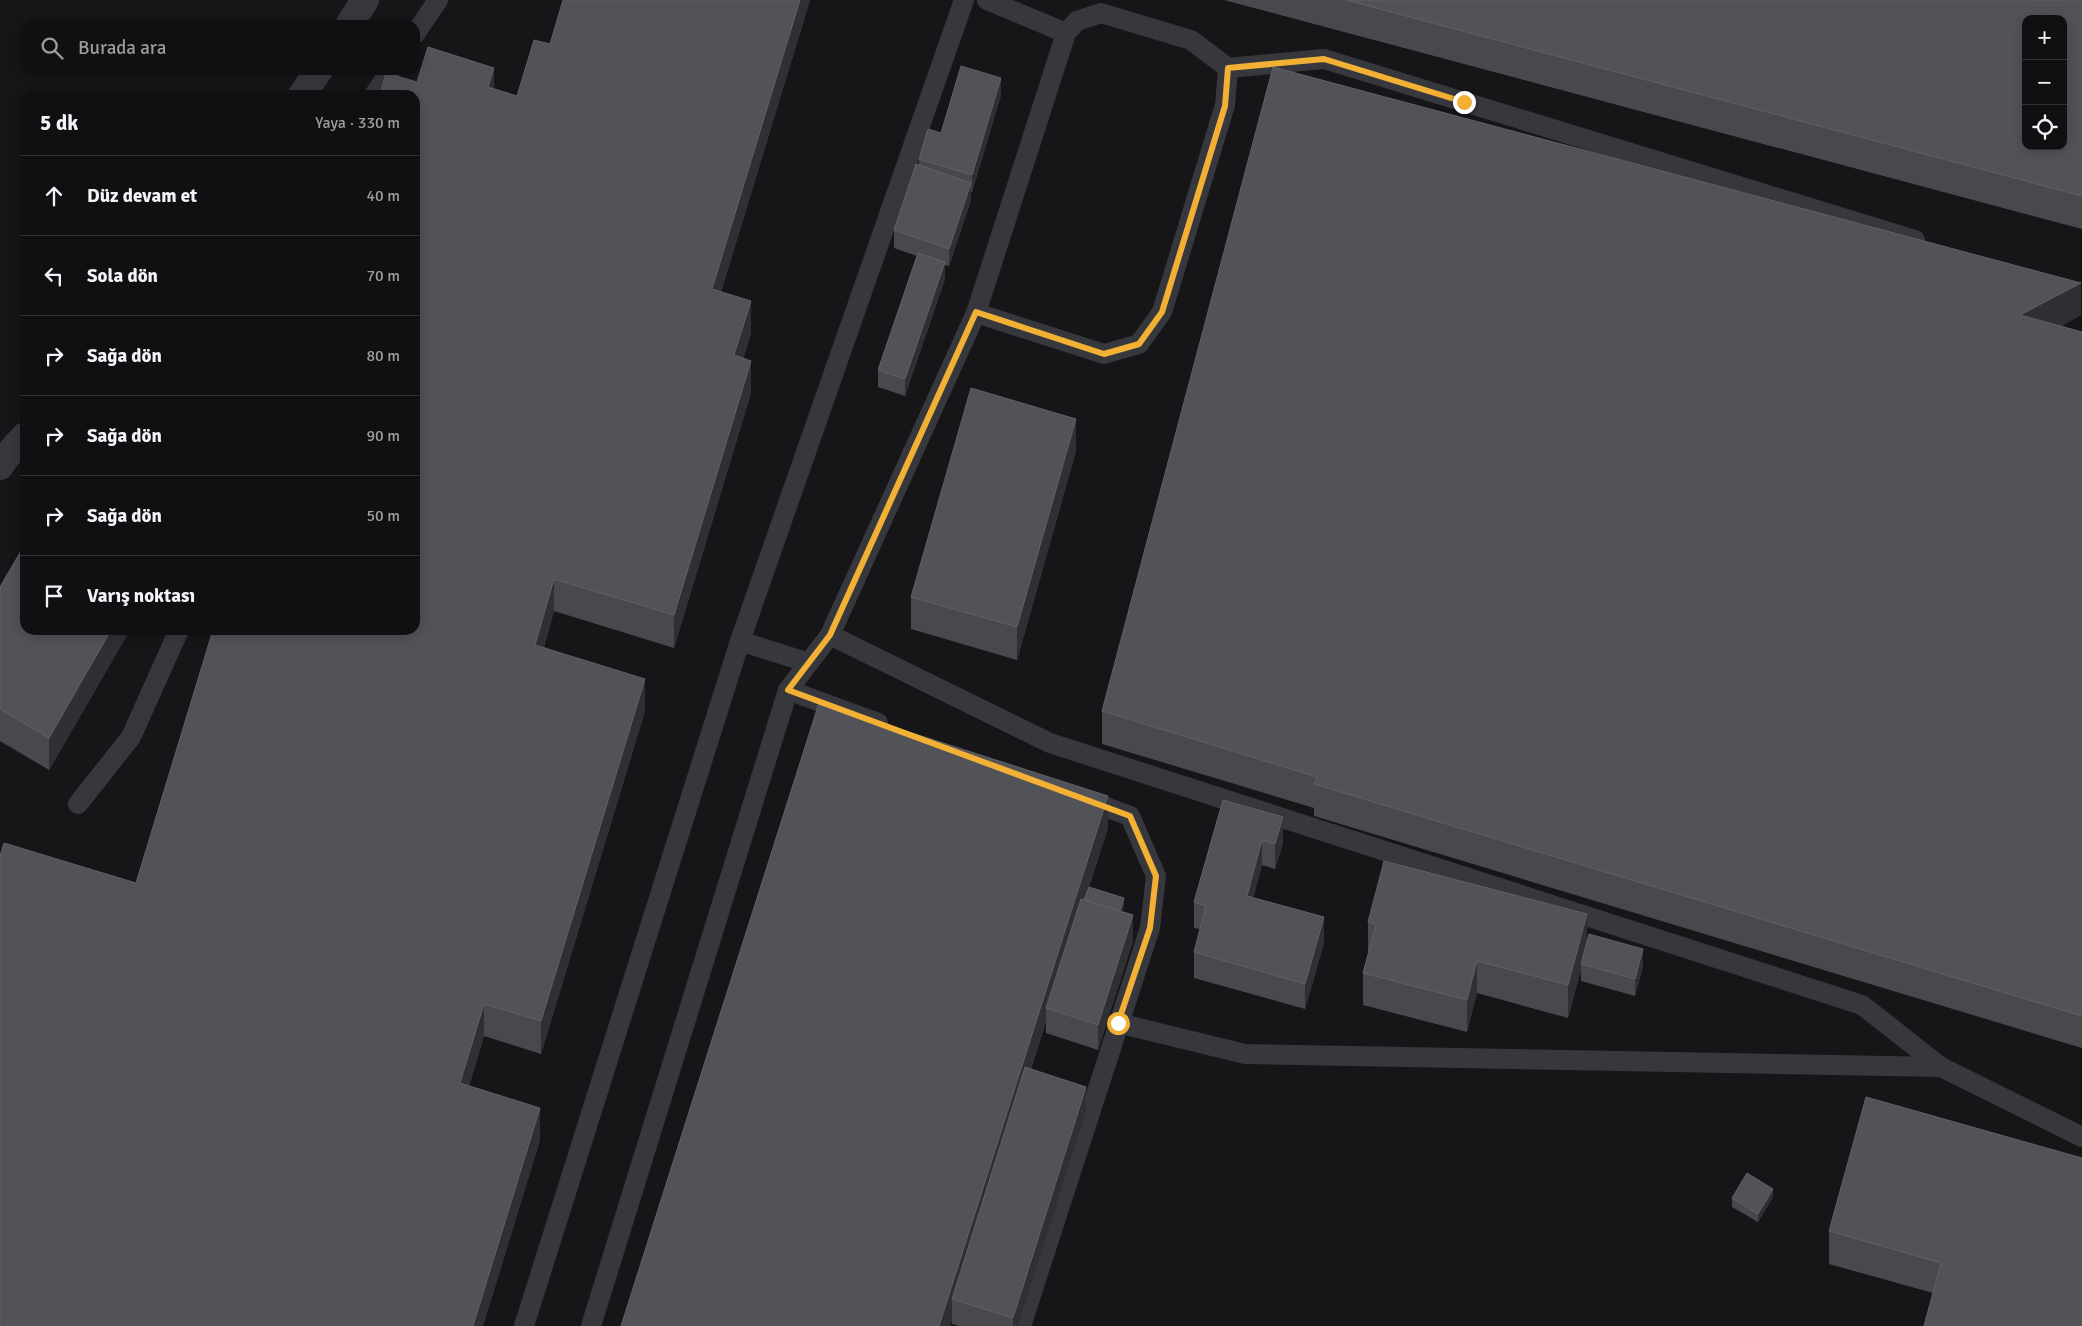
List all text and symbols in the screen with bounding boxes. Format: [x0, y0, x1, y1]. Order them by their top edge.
map controls [2022, 15, 2067, 150]
button: + [2022, 15, 2067, 60]
search box [20, 20, 420, 75]
icon: search [38, 34, 66, 62]
text: Burada ara [78, 36, 166, 60]
button: − [2022, 60, 2067, 105]
route end [1453, 91, 1476, 114]
button: locate [2022, 105, 2067, 150]
text: 5 dk [40, 110, 78, 136]
text: Yaya · 330 m [315, 113, 400, 133]
icon: ahead [40, 182, 68, 210]
text: Düz devam et [87, 184, 197, 208]
text: 40 m [366, 186, 400, 206]
icon: left [40, 262, 68, 290]
text: Sola dön [87, 264, 158, 288]
text: 70 m [366, 266, 400, 286]
icon: right [40, 342, 68, 370]
text: Sağa dön [87, 344, 162, 368]
text: 80 m [366, 346, 400, 366]
icon: right [40, 422, 68, 450]
text: Sağa dön [87, 424, 162, 448]
text: 90 m [366, 426, 400, 446]
icon: right [40, 502, 68, 530]
text: Sağa dön [87, 504, 162, 528]
text: 50 m [366, 506, 400, 526]
icon: arrive [40, 582, 68, 610]
text: Varış noktası [87, 584, 195, 608]
route start [1107, 1012, 1130, 1035]

